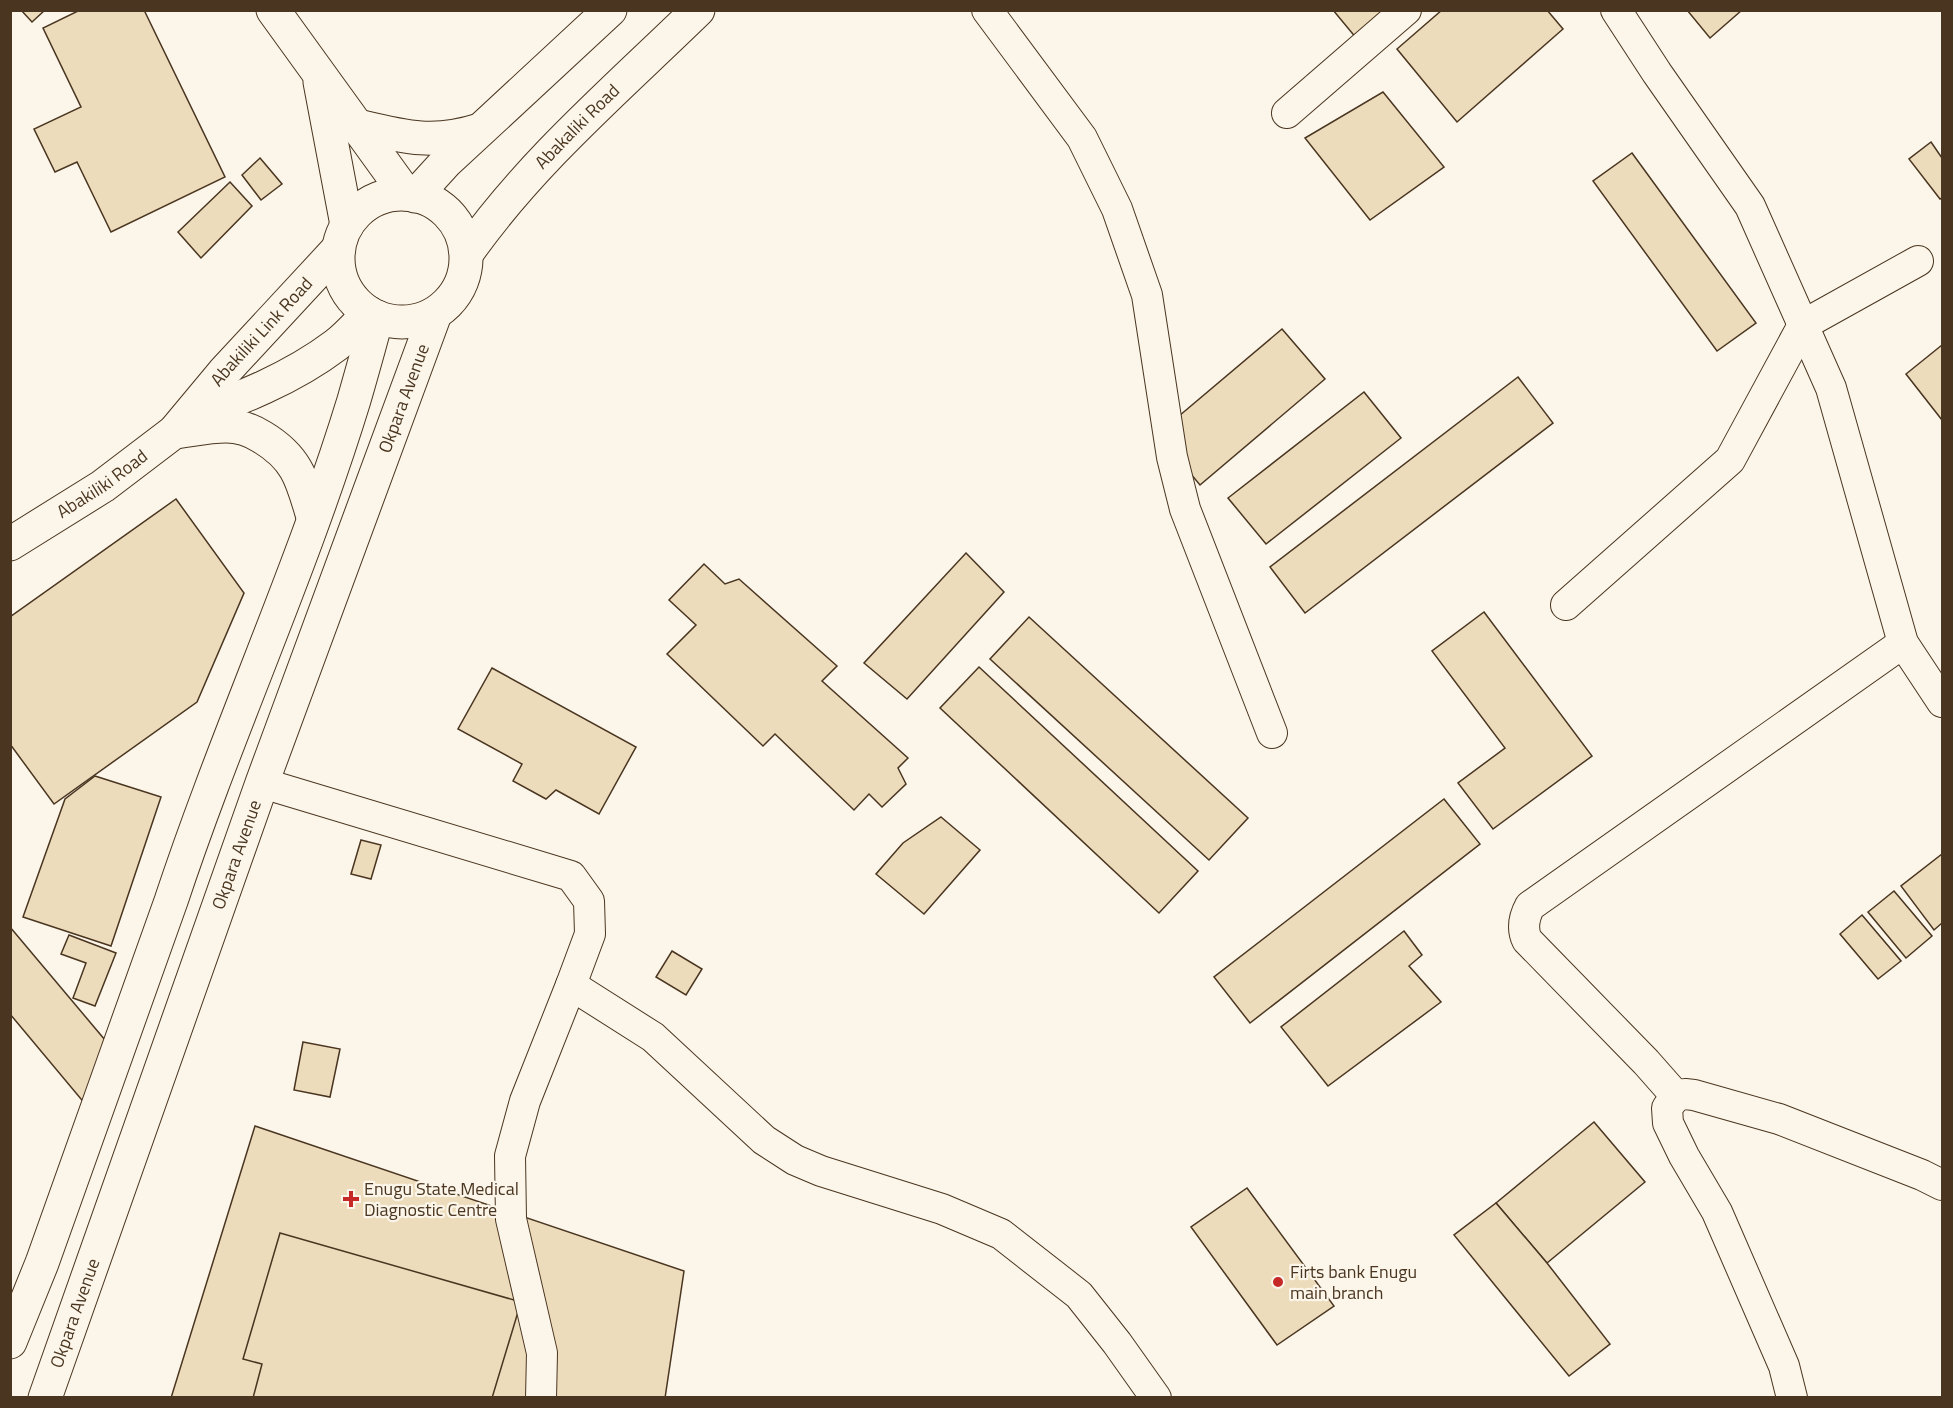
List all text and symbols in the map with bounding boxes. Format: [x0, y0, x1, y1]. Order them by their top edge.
street label: Abakaliki Road [528, 78, 626, 175]
street label: Abakiliki Link Road [204, 271, 319, 392]
street label: Okpara Avenue [371, 340, 436, 457]
street label: Abakiliki Road [51, 443, 153, 525]
street label: Okpara Avenue [204, 796, 268, 913]
place label: Enugu State Medical Diagnostic Centre [364, 1175, 519, 1223]
marker: Enugu State Medical Diagnostic Centre [342, 1190, 360, 1208]
street label: Okpara Avenue [43, 1254, 106, 1371]
place label: Firts bank Enugu main branch [1290, 1258, 1417, 1306]
marker: Firts bank Enugu main branch [1271, 1275, 1285, 1289]

